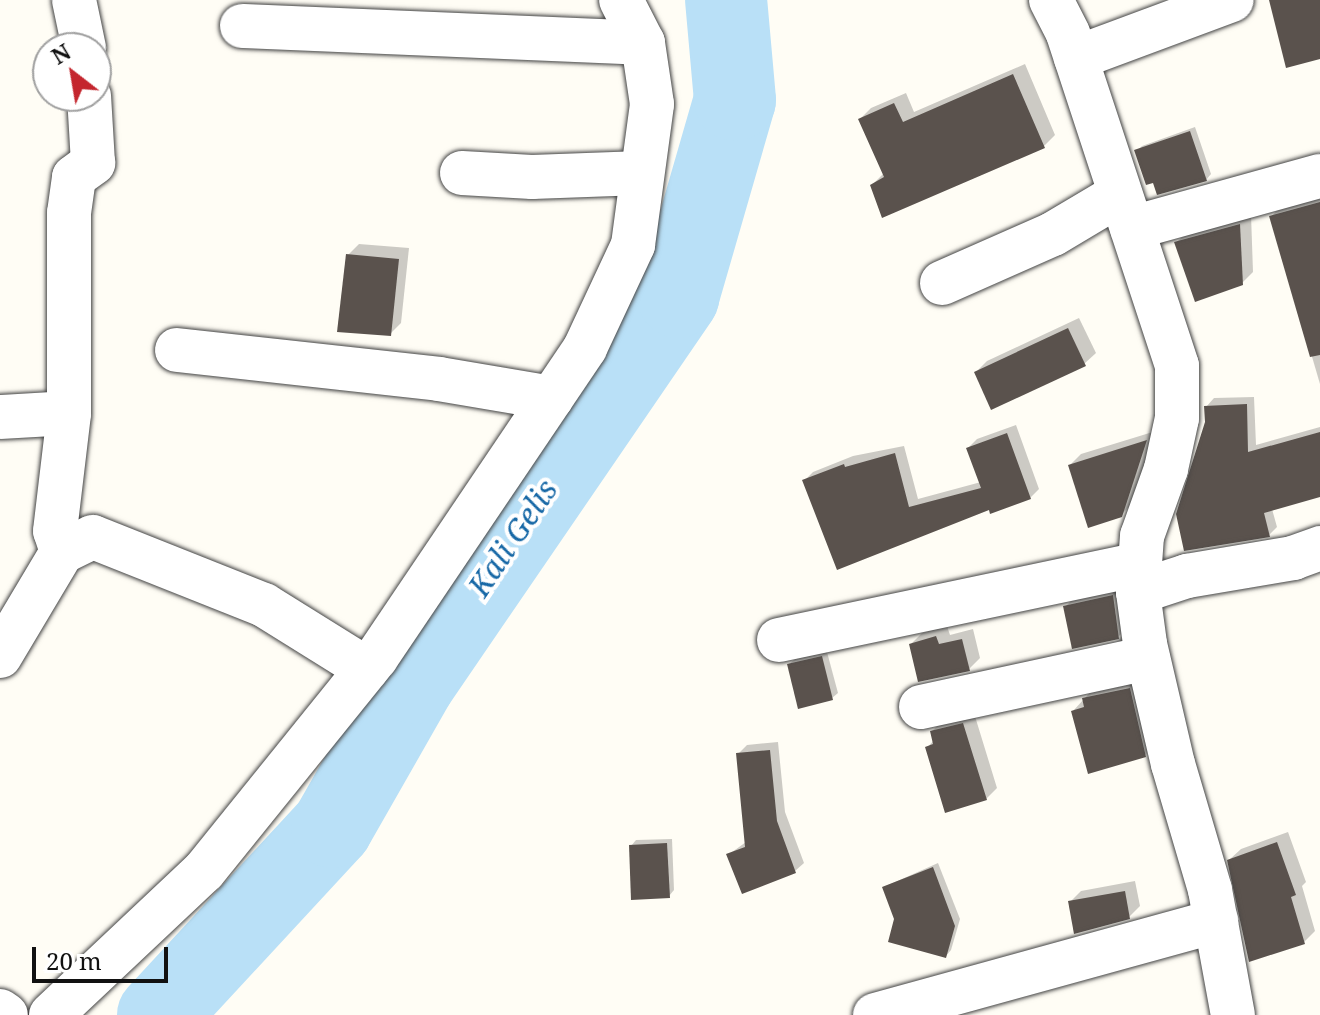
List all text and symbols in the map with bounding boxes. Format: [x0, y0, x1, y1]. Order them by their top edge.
north arrow [32, 32, 112, 112]
text: N [46, 36, 76, 70]
water label: Kali Gelis [461, 473, 565, 603]
scale bar [36, 931, 172, 981]
text: 20 m [46, 944, 102, 977]

